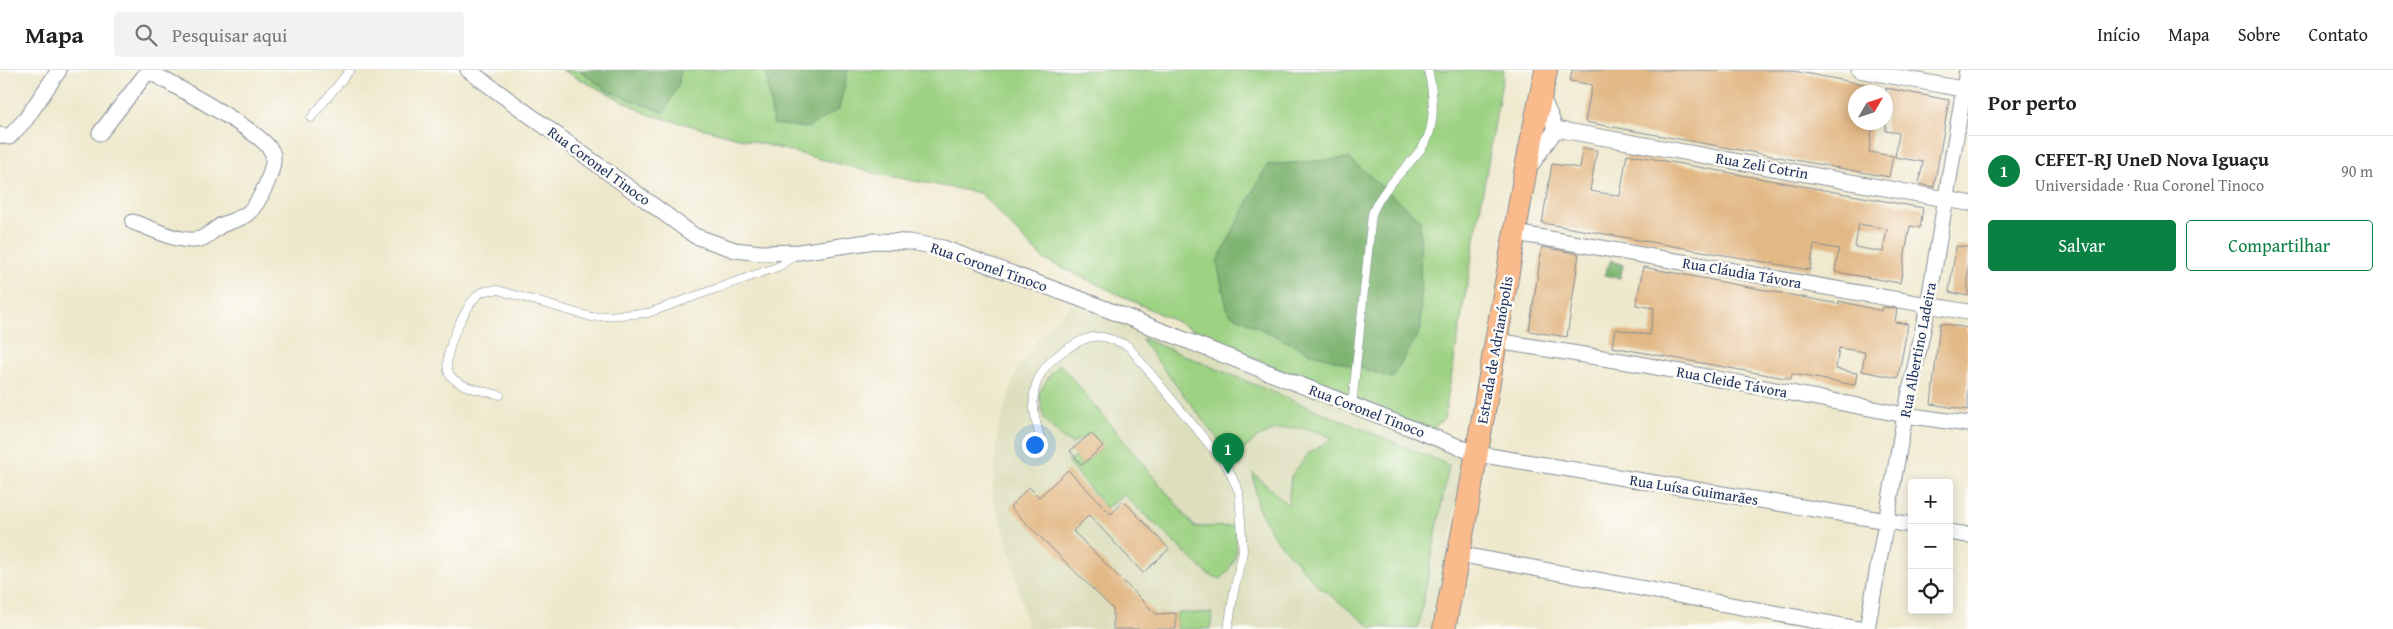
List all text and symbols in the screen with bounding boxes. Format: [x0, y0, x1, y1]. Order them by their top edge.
search box [114, 12, 464, 57]
text: Mapa [25, 17, 84, 52]
icon: search [132, 21, 160, 49]
text: Pesquisar aqui [172, 21, 287, 49]
text: Início [2097, 21, 2140, 48]
text: Mapa [2168, 21, 2210, 48]
text: Sobre [2238, 21, 2281, 48]
text: Contato [2309, 21, 2368, 48]
north arrow [1848, 85, 1893, 130]
text: Por perto [1988, 87, 2077, 118]
street label: Rua Coronel Tinoco [544, 121, 655, 210]
text: CEFET-RJ UneD Nova Iguaçu [2035, 145, 2269, 173]
street label: Rua Zeli Cotrin [1714, 147, 1811, 184]
text: 1 [2000, 159, 2008, 183]
text: 90 m [2341, 159, 2373, 183]
text: Universidade · Rua Coronel Tinoco [2035, 173, 2264, 197]
button: Salvar [1988, 220, 2176, 271]
button: Compartilhar [2186, 220, 2373, 271]
street label: Rua Coronel Tinoco [928, 237, 1051, 297]
street label: Rua Cláudia Távora [1681, 252, 1803, 293]
street label: Estrada de Adrianópolis [1471, 274, 1518, 425]
street label: Rua Albertino Ladeira [1894, 281, 1941, 419]
street label: Rua Cleide Távora [1675, 360, 1789, 403]
street label: Rua Coronel Tinoco [1306, 379, 1428, 442]
your location [1022, 432, 1048, 458]
pin: 1 [1212, 433, 1244, 474]
street label: Rua Luísa Guimarães [1628, 469, 1760, 510]
map controls [1908, 479, 1953, 614]
button: + [1908, 479, 1953, 524]
button: − [1908, 524, 1953, 569]
button: locate [1908, 569, 1953, 614]

